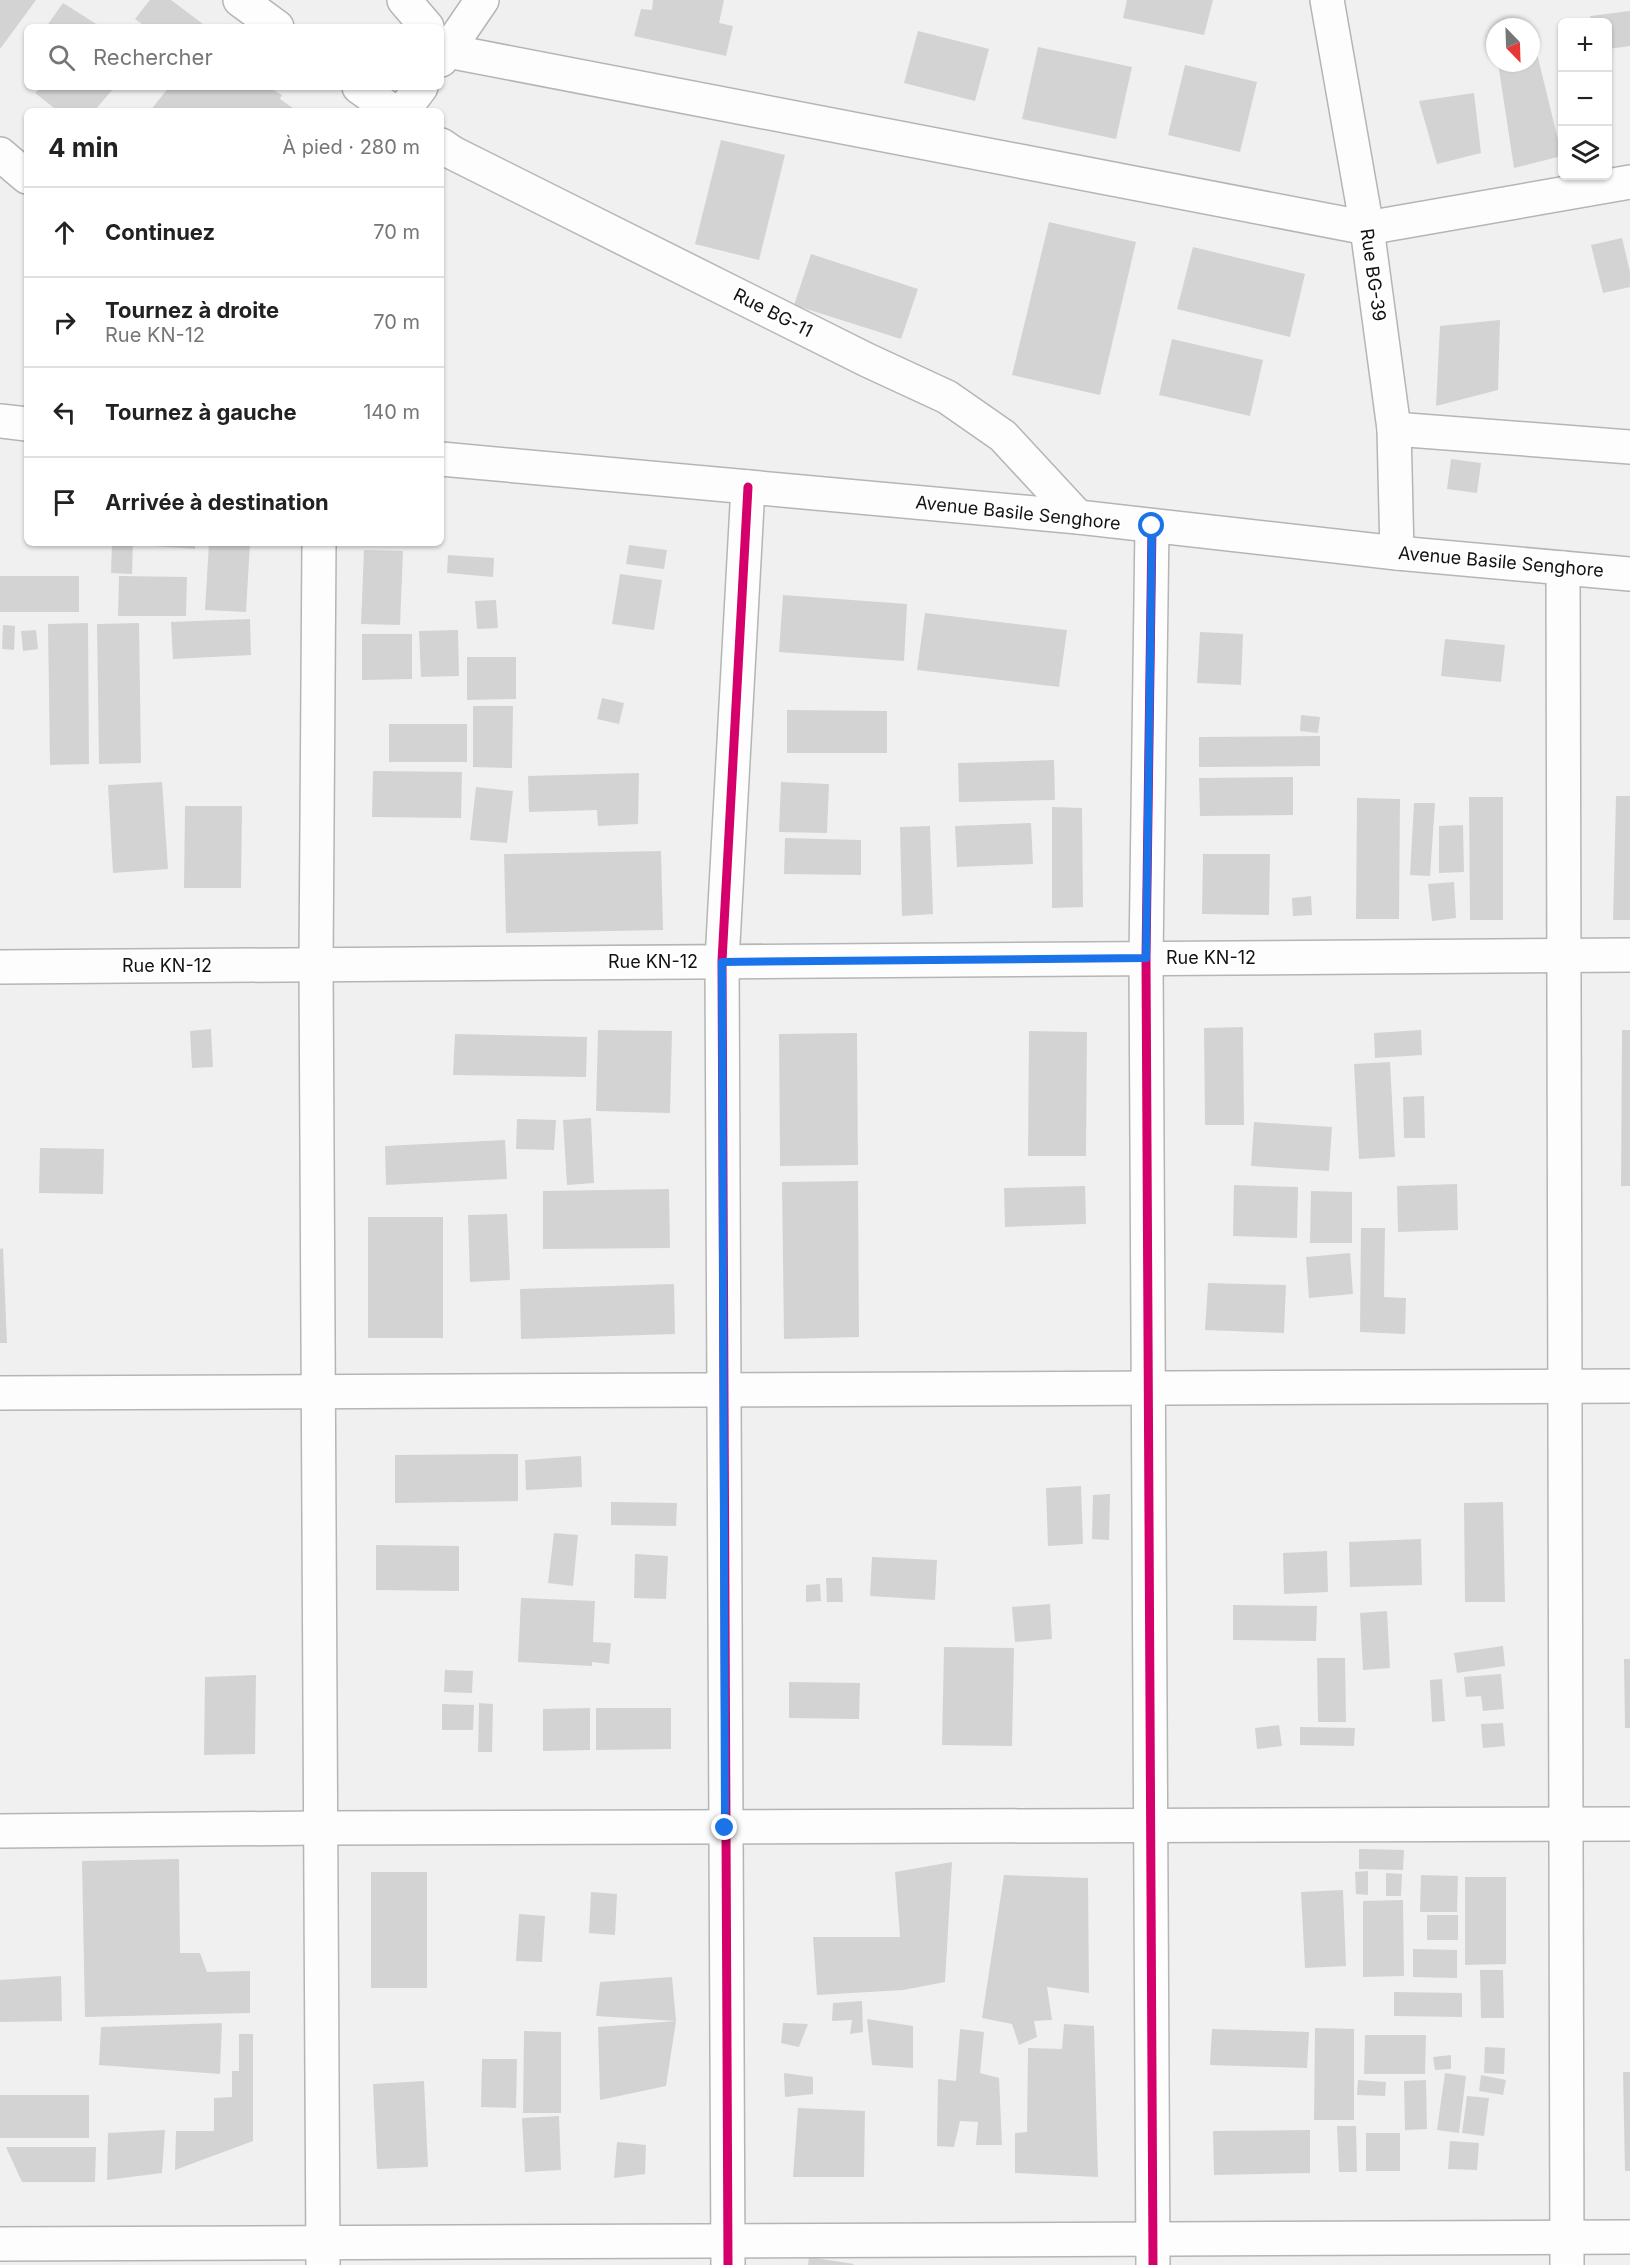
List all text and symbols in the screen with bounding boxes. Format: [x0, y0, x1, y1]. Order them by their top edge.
north arrow [1486, 18, 1540, 72]
map controls [1558, 18, 1612, 180]
button: + [1558, 18, 1612, 72]
search box [24, 24, 444, 90]
icon: search [45, 41, 78, 74]
text: Rechercher [93, 44, 213, 70]
button: − [1558, 72, 1612, 126]
button: layers [1558, 126, 1612, 180]
text: 4 min [48, 132, 119, 163]
text: À pied · 280 m [282, 135, 420, 159]
icon: ahead [48, 216, 81, 249]
text: Continuez [105, 219, 215, 245]
text: 70 m [373, 220, 420, 244]
street label: Rue BG-39 [1357, 227, 1390, 323]
street label: Rue BG-11 [730, 284, 816, 341]
text: Tournez à droite [105, 297, 279, 323]
icon: right [48, 306, 81, 339]
text: 70 m [373, 310, 420, 334]
text: Rue KN-12 [105, 323, 205, 347]
icon: left [48, 396, 81, 429]
text: Tournez à gauche [105, 399, 297, 425]
text: 140 m [363, 400, 420, 424]
icon: arrive [48, 486, 81, 519]
text: Arrivée à destination [105, 489, 329, 515]
street label: Avenue Basile Senghore [914, 491, 1122, 534]
route start [1138, 512, 1164, 538]
street label: Avenue Basile Senghore [1397, 542, 1605, 581]
street label: Rue KN-12 [1166, 947, 1256, 968]
street label: Rue KN-12 [608, 951, 698, 972]
street label: Rue KN-12 [122, 955, 212, 976]
route end [711, 1814, 737, 1840]

